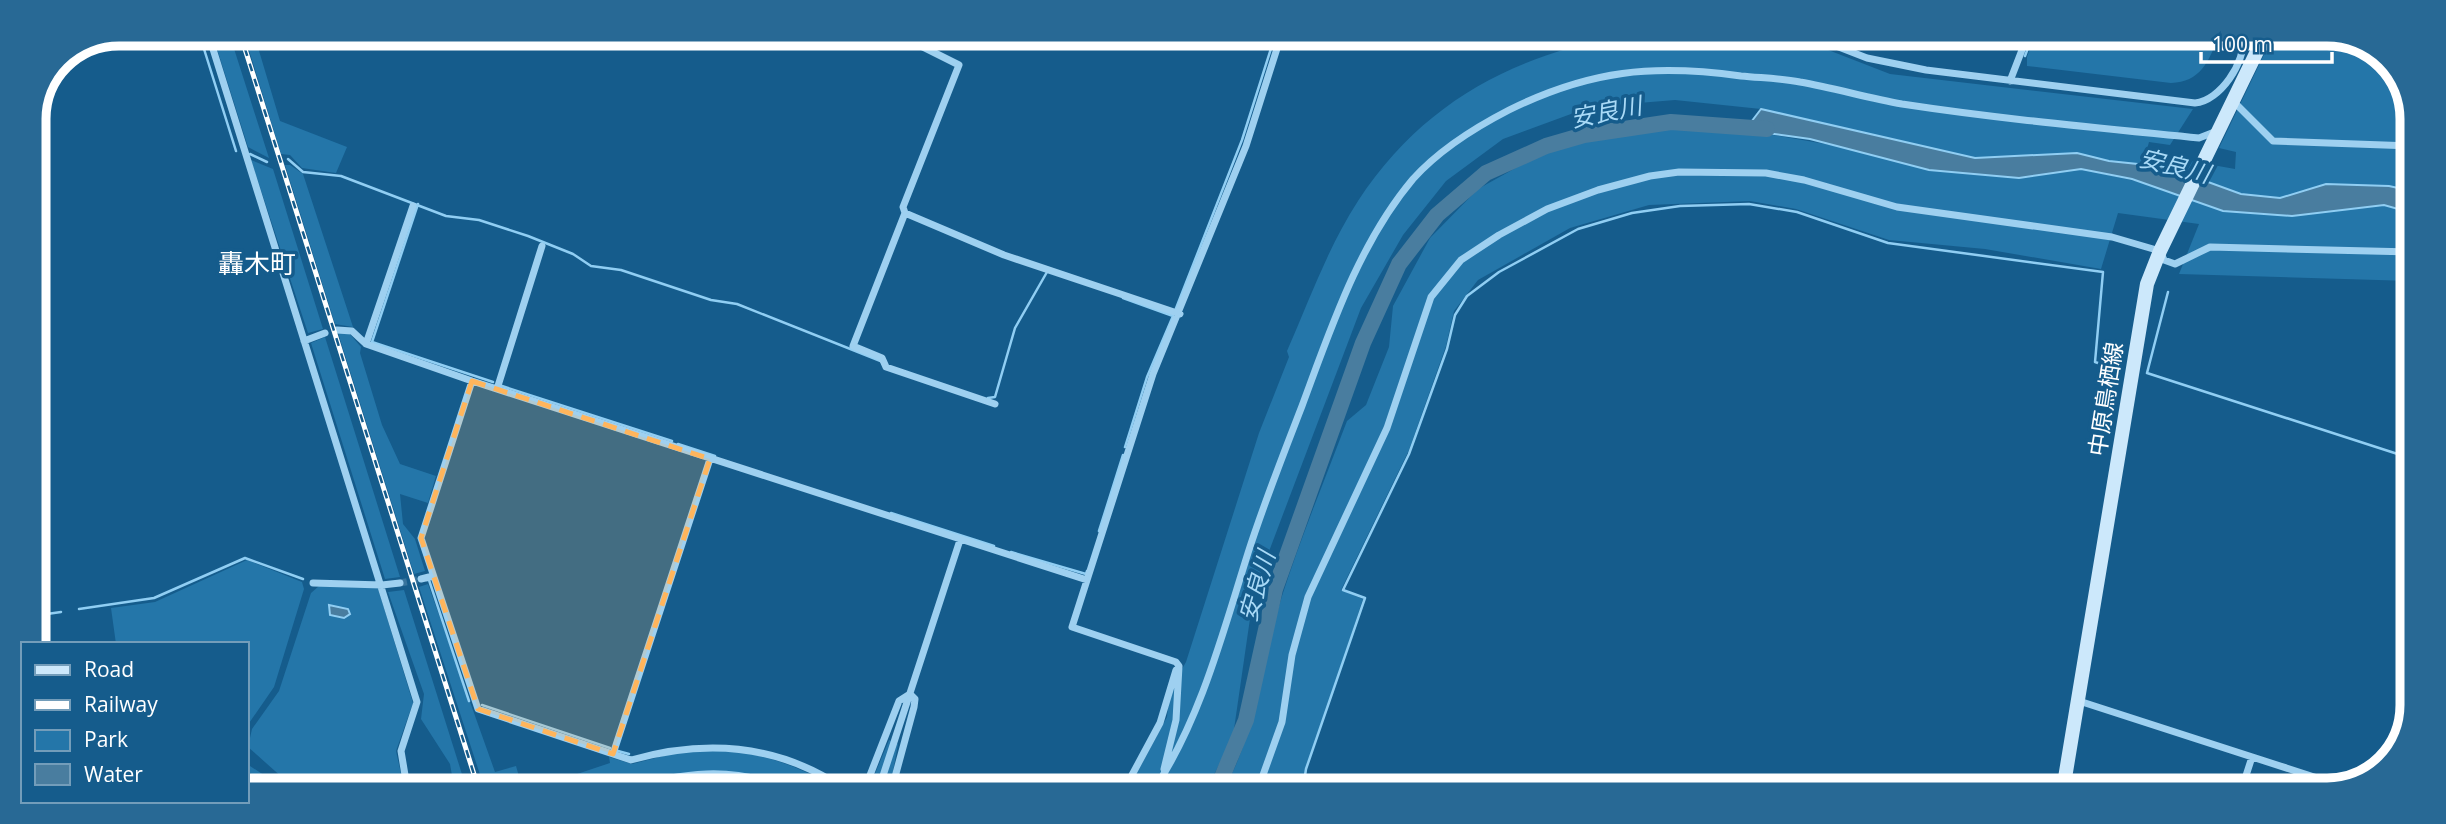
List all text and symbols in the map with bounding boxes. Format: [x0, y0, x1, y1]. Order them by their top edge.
scale bar [2201, 21, 2332, 65]
text: 100 m [2212, 30, 2273, 58]
water label: 安良川 [1568, 87, 1647, 134]
water label: 安良川 [2136, 140, 2217, 190]
district label: 轟木町 [218, 245, 296, 281]
street label: 中原鳥栖線 [2080, 340, 2130, 458]
water label: 安良川 [1230, 544, 1283, 625]
legend [21, 642, 248, 803]
text: Road [84, 655, 134, 683]
text: Railway [84, 690, 158, 718]
text: Park [84, 725, 128, 753]
text: Water [84, 760, 143, 788]

